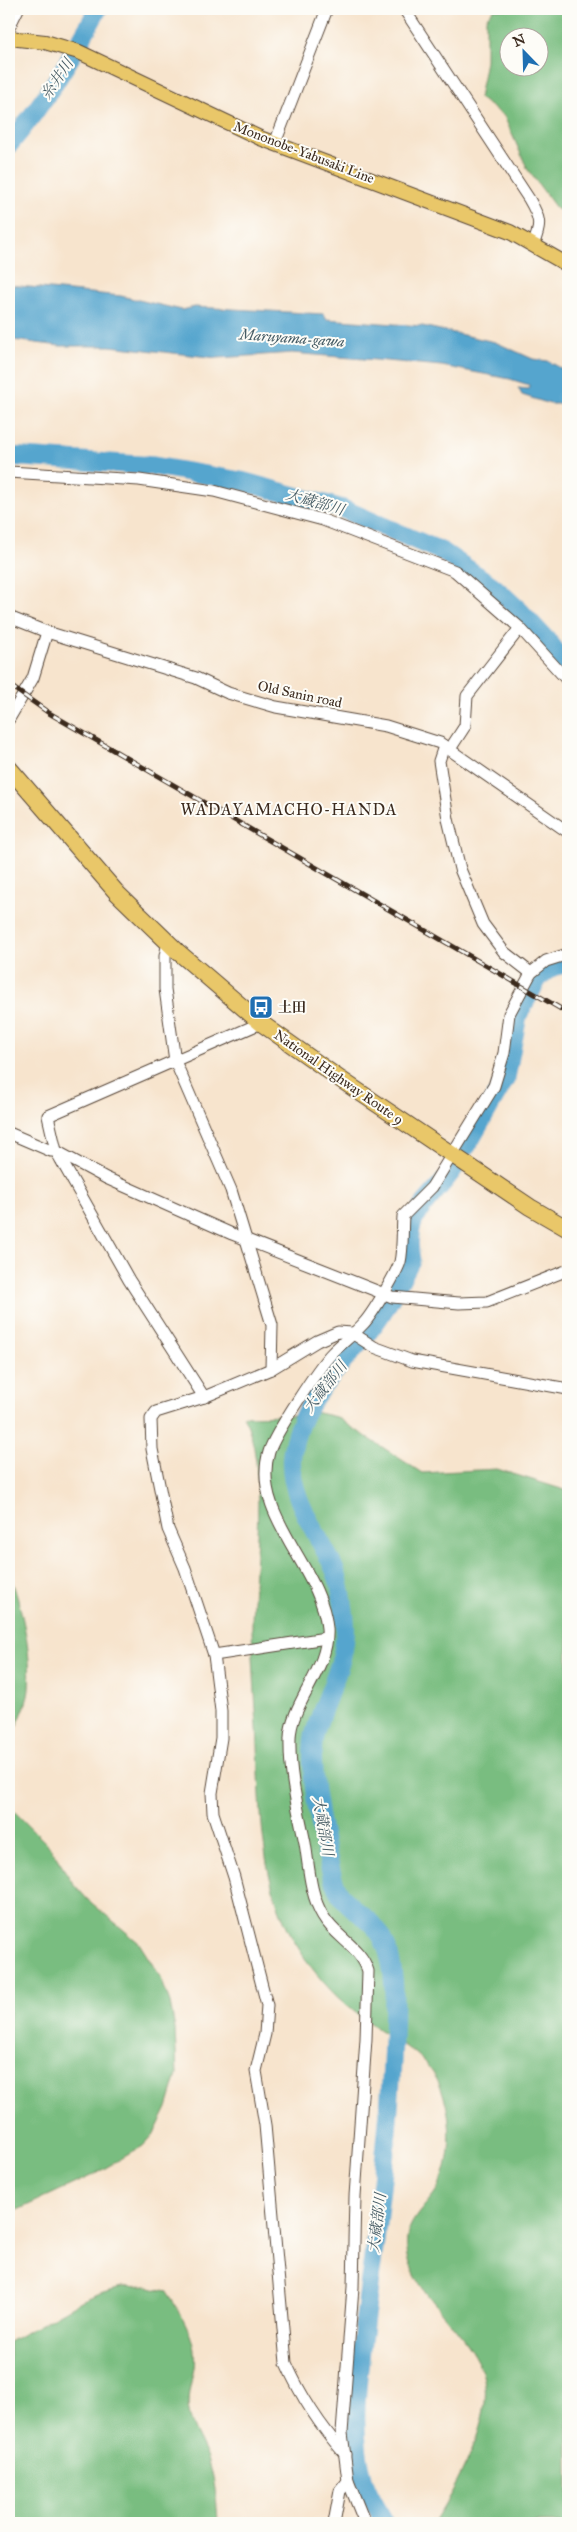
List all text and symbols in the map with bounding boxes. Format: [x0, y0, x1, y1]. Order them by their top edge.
north arrow [500, 28, 550, 78]
text: N [510, 30, 528, 51]
water label: 糸井川 [37, 54, 78, 103]
street label: Mononobe-Yabusaki Line [231, 118, 377, 187]
water label: Maruyama-gawa [237, 325, 345, 351]
water label: 大蔵部川 [284, 485, 348, 519]
street label: Old Sanin road [256, 677, 344, 712]
district label: WADAYAMACHO-HANDA [180, 800, 398, 819]
bus stop icon: 土田 [248, 994, 274, 1020]
place label: 土田 [278, 999, 306, 1016]
street label: National Highway Route 9 [271, 1026, 407, 1129]
water label: 大蔵部川 [299, 1356, 352, 1416]
water label: 大蔵部川 [309, 1795, 337, 1859]
water label: 大蔵部川 [364, 2190, 390, 2254]

